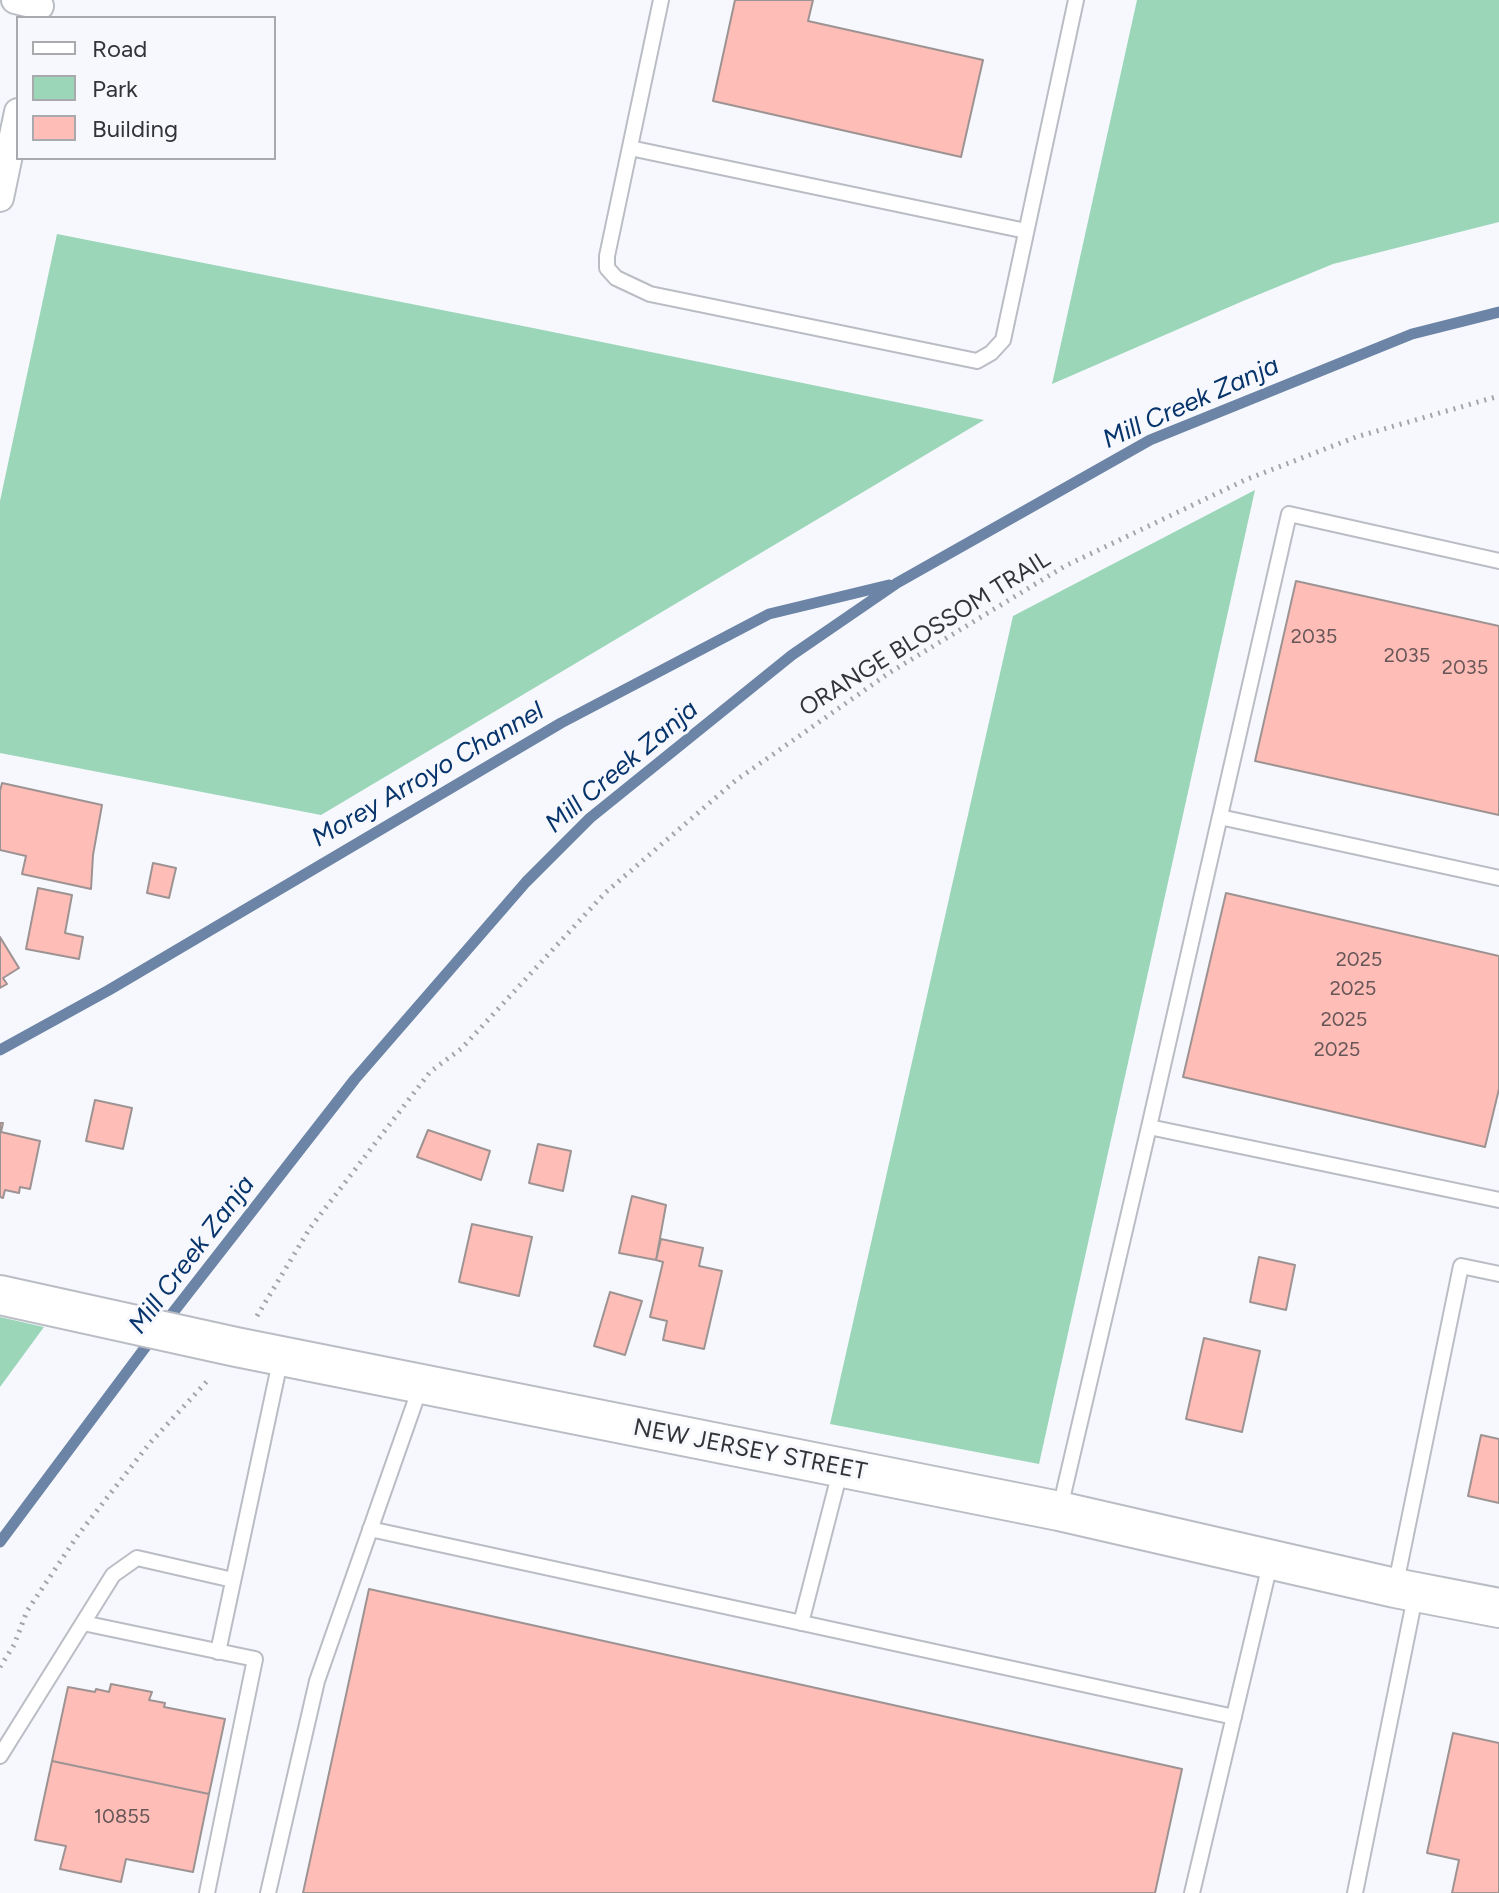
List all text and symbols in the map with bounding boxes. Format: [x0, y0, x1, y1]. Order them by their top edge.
legend [16, 16, 276, 160]
text: Road [92, 34, 147, 63]
text: Park [92, 74, 138, 103]
text: Building [92, 114, 178, 143]
water label: Mill Creek Zanja [1098, 350, 1284, 456]
street label: ORANGE BLOSSOM TRAIL [794, 545, 1056, 723]
house number: 2035 [1291, 625, 1337, 649]
house number: 2035 [1384, 644, 1430, 668]
house number: 2035 [1442, 656, 1488, 680]
water label: Mill Creek Zanja [539, 694, 705, 840]
water label: Morey Arroyo Channel [306, 696, 550, 854]
house number: 2025 [1336, 948, 1382, 972]
house number: 2025 [1330, 977, 1376, 1001]
house number: 2025 [1321, 1008, 1367, 1032]
house number: 2025 [1314, 1038, 1360, 1062]
water label: Mill Creek Zanja [123, 1170, 261, 1340]
street label: NEW JERSEY STREET [631, 1413, 869, 1487]
house number: 10855 [94, 1805, 150, 1829]

